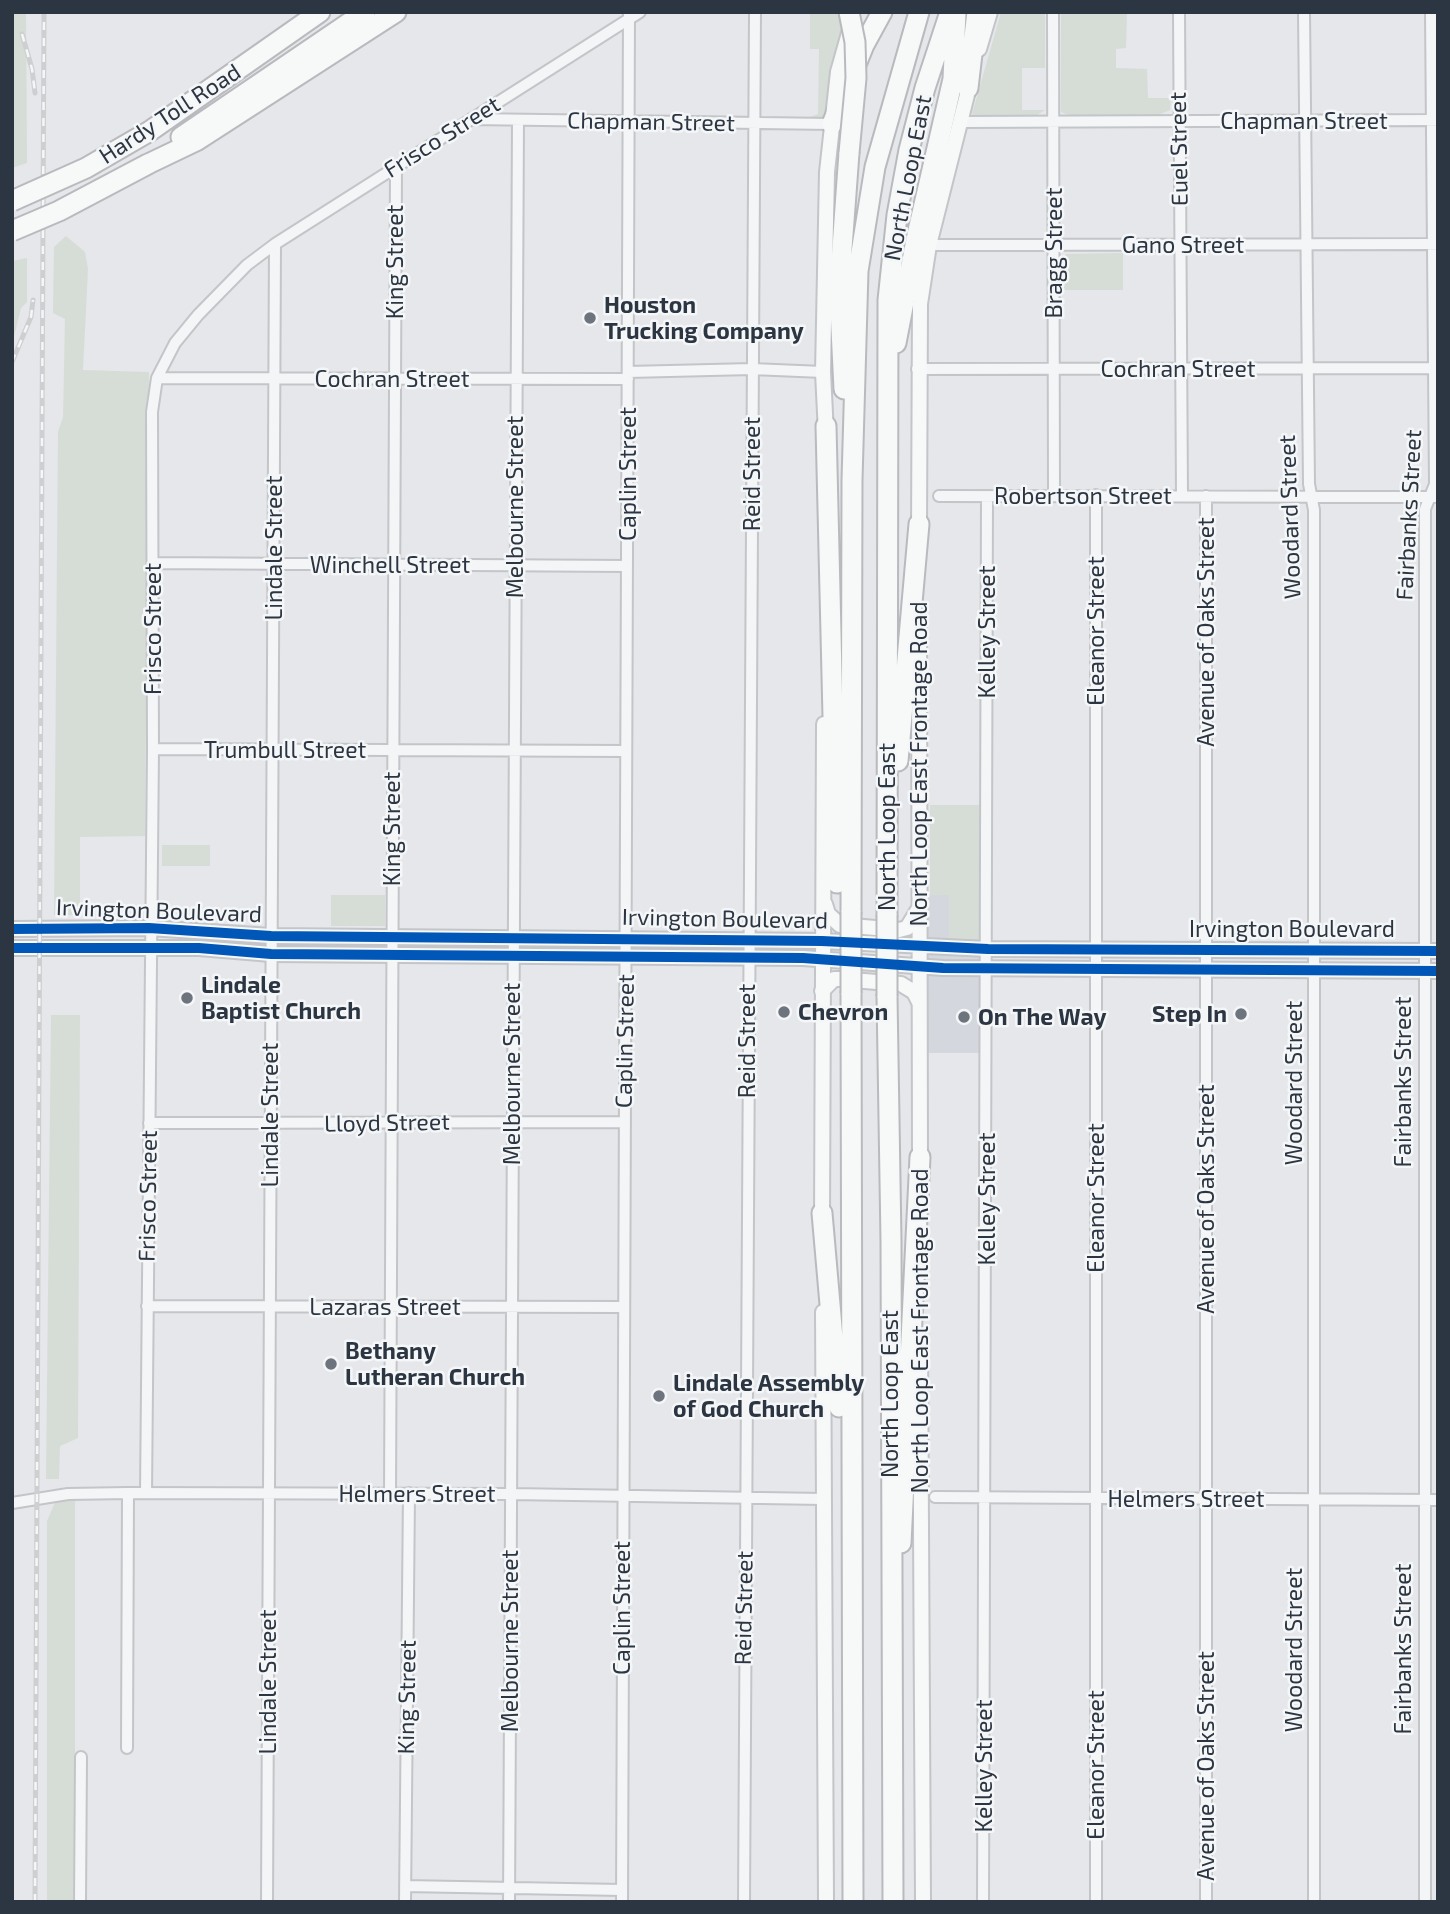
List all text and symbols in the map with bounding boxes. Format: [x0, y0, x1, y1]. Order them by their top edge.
street label: Hardy Toll Road [94, 58, 246, 170]
street label: Frisco Street [379, 90, 505, 184]
street label: Euel Street [1164, 92, 1194, 206]
street label: North Loop East [878, 93, 938, 263]
street label: Chapman Street [567, 107, 735, 137]
street label: Chapman Street [1220, 107, 1388, 135]
street label: Bragg Street [1040, 188, 1068, 318]
street label: King Street [381, 205, 409, 319]
street label: Gano Street [1122, 231, 1244, 259]
place label: Houston Trucking Company [604, 291, 804, 345]
marker: Houston Trucking Company [582, 310, 598, 326]
street label: Cochran Street [1100, 355, 1256, 383]
street label: Cochran Street [314, 365, 470, 393]
street label: Caplin Street [614, 407, 642, 541]
street label: Melbourne Street [501, 416, 529, 598]
street label: Reid Street [738, 417, 766, 531]
street label: Fairbanks Street [1391, 429, 1427, 601]
street label: Woodard Street [1273, 434, 1307, 600]
street label: Lindale Street [260, 476, 288, 620]
street label: Robertson Street [994, 482, 1172, 510]
street label: Avenue of Oaks Street [1192, 517, 1220, 747]
street label: Winchell Street [310, 551, 470, 579]
street label: Eleanor Street [1082, 556, 1110, 706]
street label: Frisco Street [139, 563, 167, 695]
street label: Kelley Street [973, 566, 1001, 698]
street label: North Loop East Frontage Road [905, 601, 933, 927]
street label: Trumbull Street [204, 736, 366, 764]
street label: North Loop East [873, 743, 901, 911]
street label: King Street [378, 772, 406, 886]
street label: Irvington Boulevard [56, 894, 262, 928]
street label: Irvington Boulevard [622, 903, 828, 935]
street label: Irvington Boulevard [1189, 915, 1395, 943]
place label: Lindale Baptist Church [201, 971, 361, 1025]
street label: Caplin Street [610, 974, 640, 1108]
street label: Melbourne Street [498, 983, 526, 1165]
street label: Reid Street [733, 984, 761, 1098]
marker: Lindale Baptist Church [179, 990, 195, 1006]
street label: Fairbanks Street [1389, 997, 1417, 1167]
place label: Chevron [798, 998, 888, 1026]
place label: Step In [1152, 1000, 1227, 1028]
street label: Woodard Street [1280, 1001, 1308, 1165]
place label: On The Way [978, 1003, 1106, 1031]
marker: Chevron [776, 1004, 792, 1020]
marker: Step In [1233, 1006, 1249, 1022]
marker: On The Way [956, 1009, 972, 1025]
street label: Lindale Street [256, 1043, 284, 1187]
street label: Avenue of Oaks Street [1192, 1084, 1220, 1314]
street label: Lloyd Street [324, 1108, 450, 1138]
street label: Eleanor Street [1082, 1123, 1110, 1273]
street label: Frisco Street [133, 1130, 163, 1262]
street label: Kelley Street [973, 1133, 1001, 1265]
street label: North Loop East Frontage Road [906, 1168, 934, 1494]
street label: Lazaras Street [309, 1293, 461, 1321]
street label: North Loop East [876, 1310, 904, 1478]
place label: Bethany Lutheran Church [345, 1337, 525, 1391]
marker: Bethany Lutheran Church [323, 1356, 339, 1372]
place label: Lindale Assembly of God Church [673, 1369, 864, 1423]
marker: Lindale Assembly of God Church [651, 1388, 667, 1404]
street label: Helmers Street [339, 1480, 495, 1508]
street label: Helmers Street [1108, 1485, 1264, 1513]
street label: Caplin Street [608, 1541, 636, 1675]
street label: Melbourne Street [496, 1550, 524, 1732]
street label: Reid Street [729, 1551, 759, 1665]
street label: Fairbanks Street [1389, 1564, 1417, 1734]
street label: Woodard Street [1280, 1568, 1308, 1732]
street label: Lindale Street [254, 1610, 282, 1754]
street label: King Street [392, 1639, 422, 1755]
street label: Avenue of Oaks Street [1192, 1651, 1220, 1881]
street label: Eleanor Street [1082, 1690, 1110, 1840]
street label: Kelley Street [970, 1700, 998, 1832]

